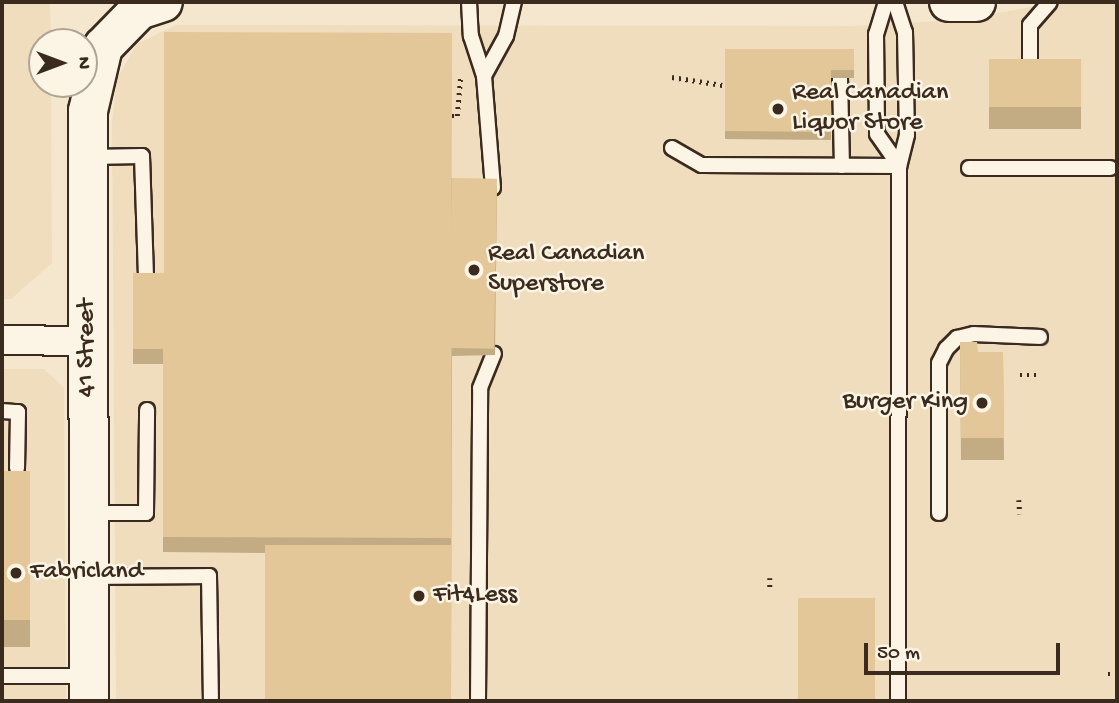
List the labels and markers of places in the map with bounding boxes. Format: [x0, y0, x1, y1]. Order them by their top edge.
place label: Real Canadian Liquor Store [792, 78, 948, 140]
marker: Real Canadian Liquor Store [770, 101, 786, 117]
place label: Real Canadian Superstore [488, 239, 644, 300]
marker: Real Canadian Superstore [466, 262, 482, 278]
place label: Burger King [843, 387, 968, 419]
marker: Burger King [974, 395, 990, 411]
place label: Fabricland [30, 557, 143, 589]
marker: Fabricland [8, 565, 24, 581]
place label: Fit4Less [433, 580, 517, 612]
marker: Fit4Less [411, 588, 427, 604]

